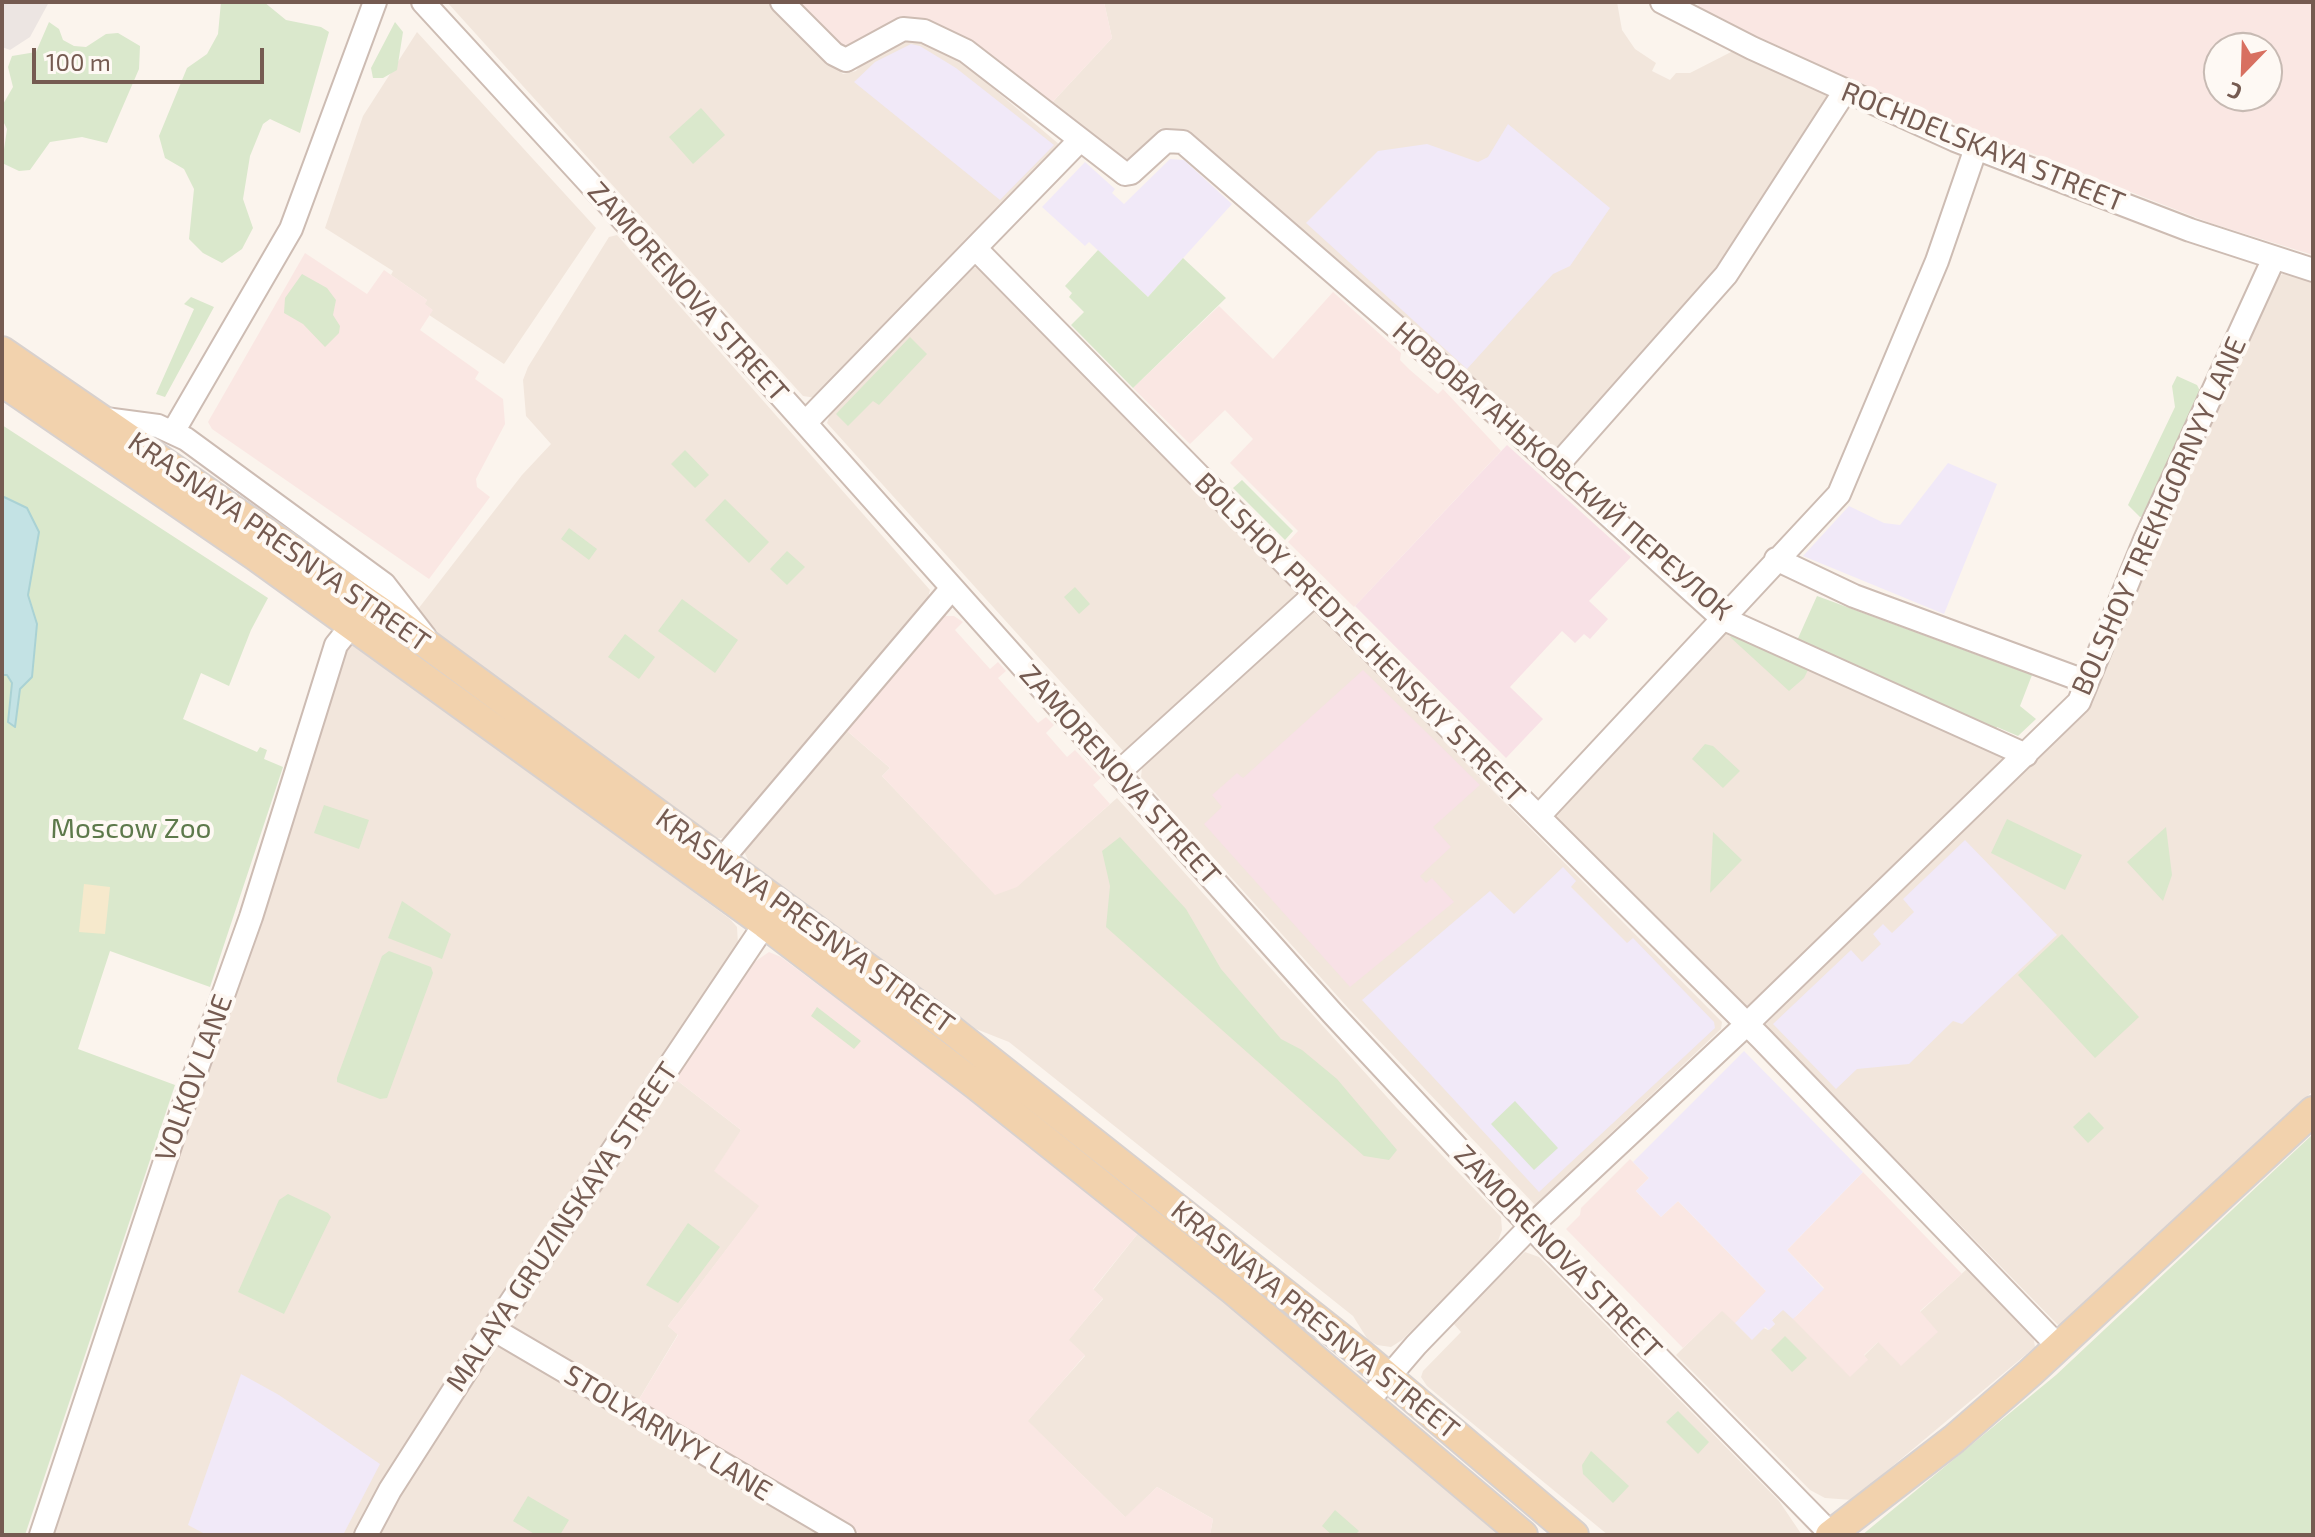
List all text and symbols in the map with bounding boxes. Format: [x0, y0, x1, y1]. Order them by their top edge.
scale bar [36, 32, 268, 82]
north arrow [2203, 32, 2283, 112]
text: 100 m [46, 47, 111, 76]
street label: ROCHDELSKAYA STREET [1836, 75, 2130, 219]
text: С [2223, 78, 2245, 107]
street label: ZAMORENOVA STREET [580, 175, 796, 409]
street label: НОВОВАГАНЬКОВСКИЙ ПЕРЕУЛОК [1386, 315, 1738, 627]
street label: BOLSHOY TREKHGORNYY LANE [2065, 332, 2253, 700]
street label: KRASNAYA PRESNYA STREET [122, 425, 436, 659]
street label: BOLSHOY PREDTECHENSKIY STREET [1188, 466, 1532, 810]
street label: ZAMORENOVA STREET [1012, 658, 1228, 892]
street label: KRASNAYA PRESNYA STREET [649, 801, 961, 1041]
park label: Moscow Zoo [51, 812, 211, 846]
street label: VOLKOV LANE [148, 990, 240, 1166]
street label: MALAYA GRUZINSKAYA STREET [439, 1056, 685, 1398]
street label: ZAMORENOVA STREET [1447, 1138, 1669, 1366]
street label: KRASNAYA PRESNYA STREET [1164, 1193, 1466, 1447]
street label: STOLYARNYY LANE [558, 1358, 778, 1508]

